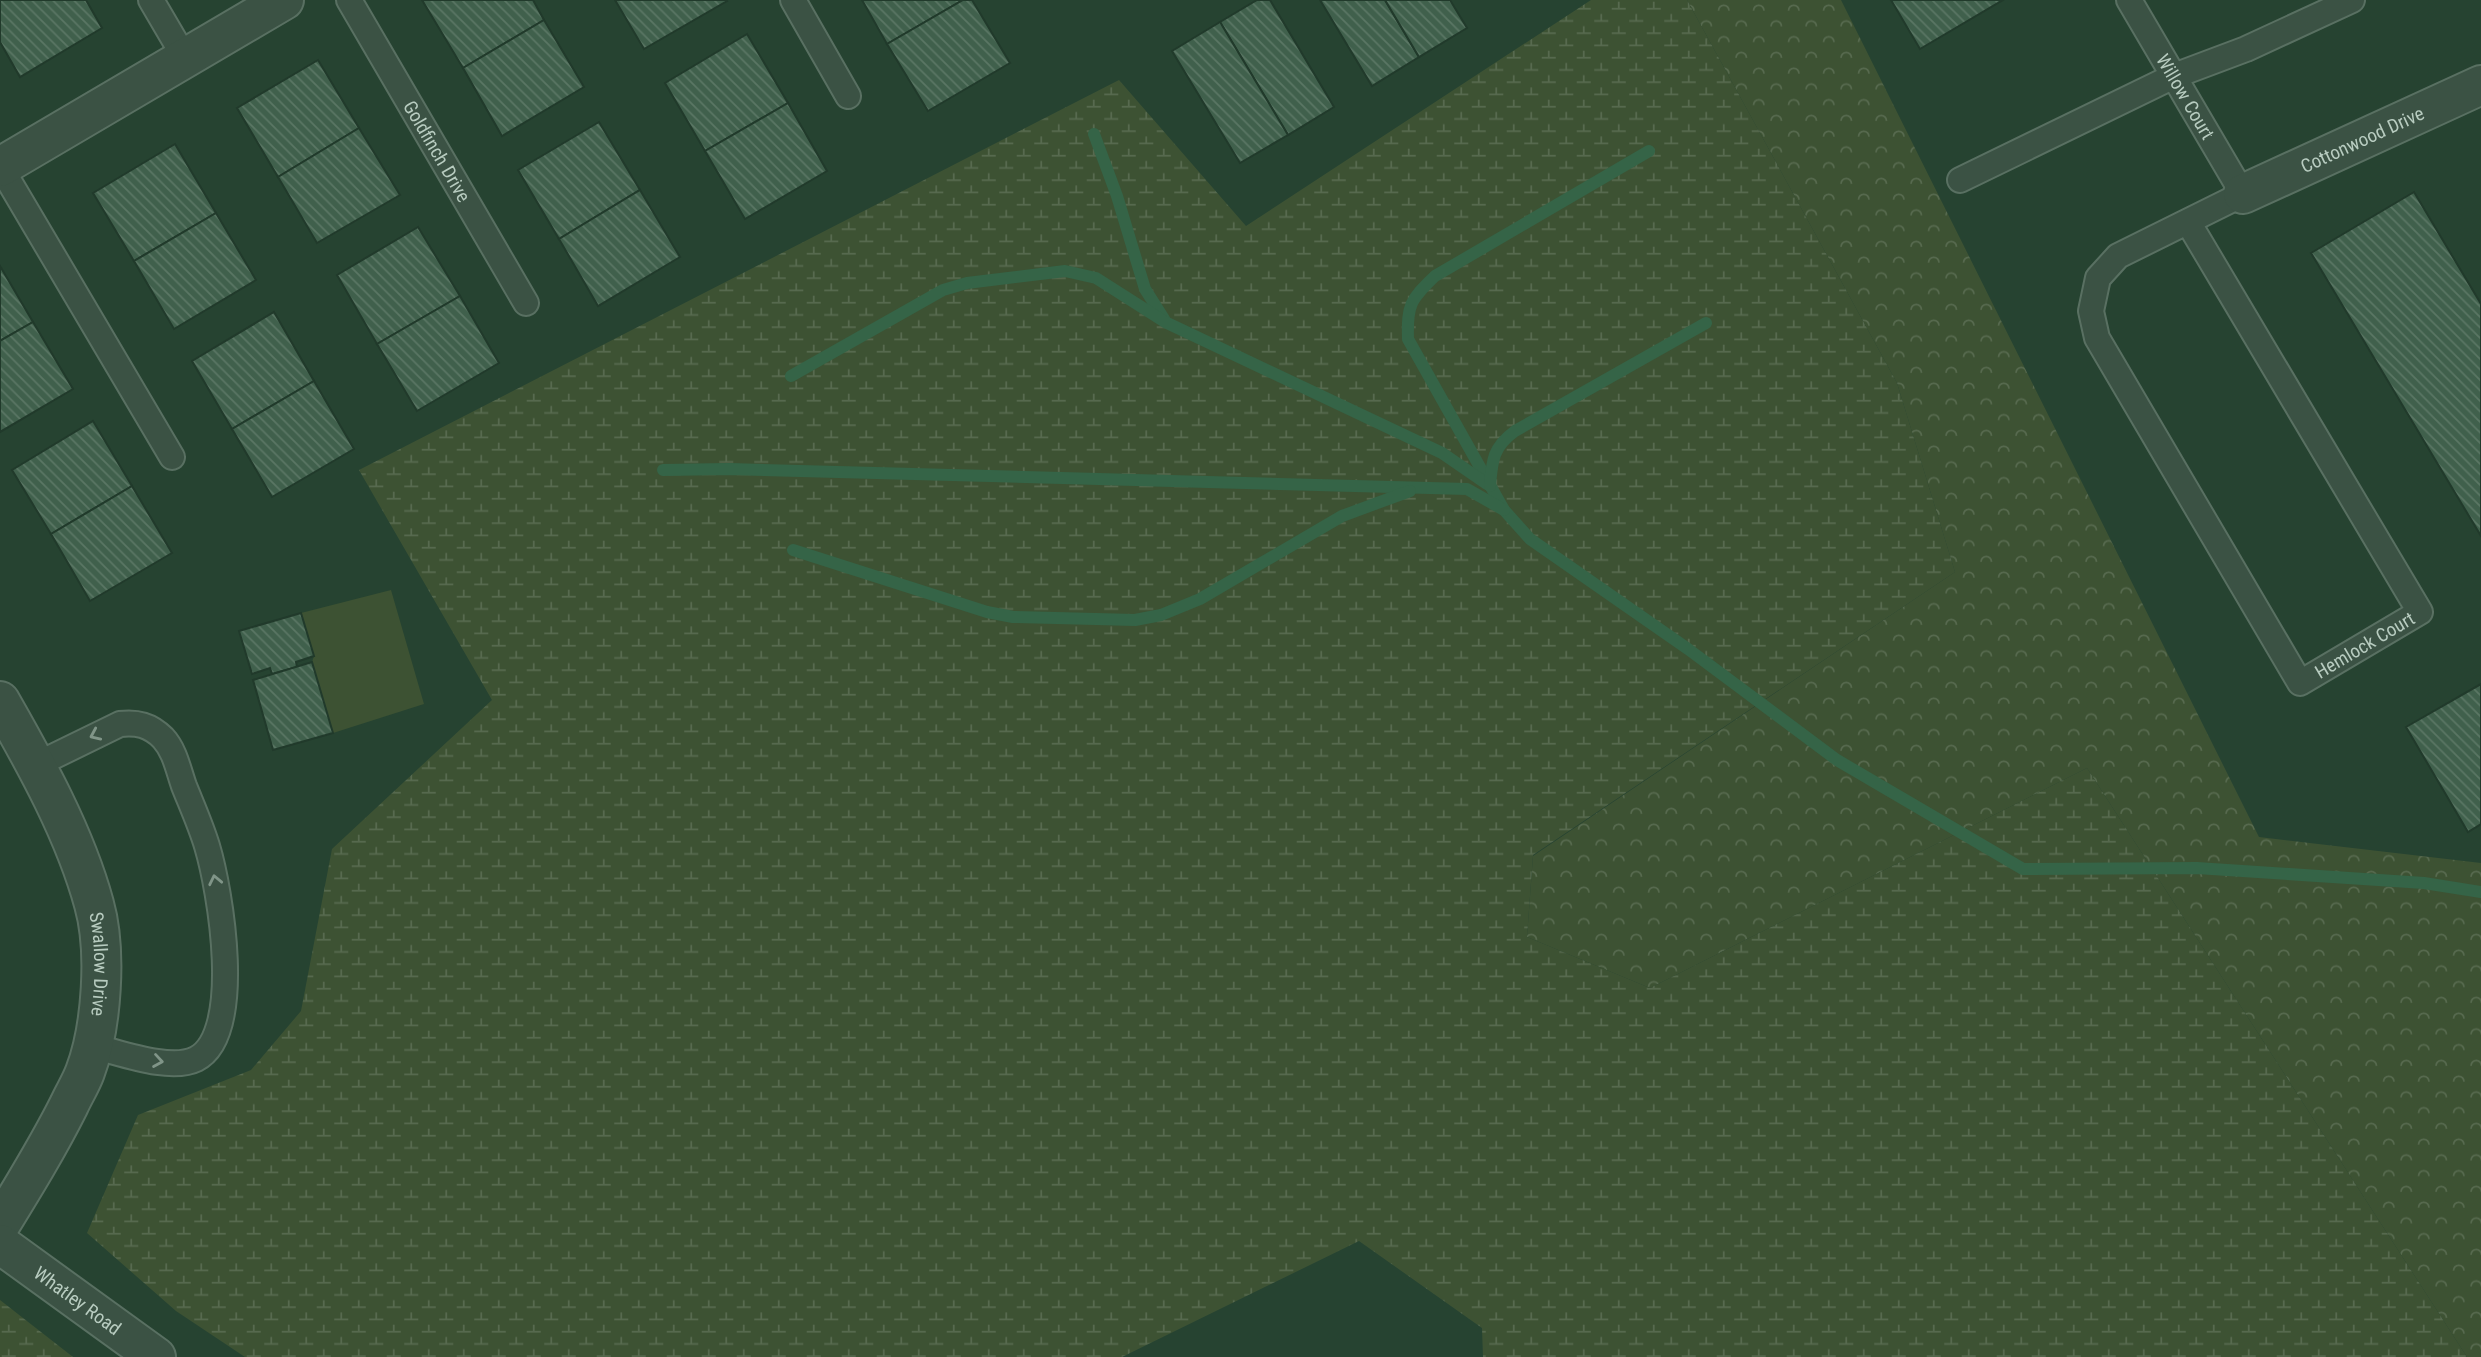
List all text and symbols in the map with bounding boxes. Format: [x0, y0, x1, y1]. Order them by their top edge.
street label: Willow Court [2151, 50, 2219, 144]
street label: Goldfinch Drive [398, 97, 475, 206]
street label: Cottonwood Drive [2297, 102, 2428, 178]
street label: Hemlock Court [2311, 607, 2419, 684]
one-way arrow [89, 727, 102, 741]
one-way arrow [208, 874, 223, 886]
street label: Swallow Drive [84, 910, 112, 1018]
one-way arrow [152, 1053, 164, 1068]
street label: Whatley Road [29, 1261, 126, 1340]

